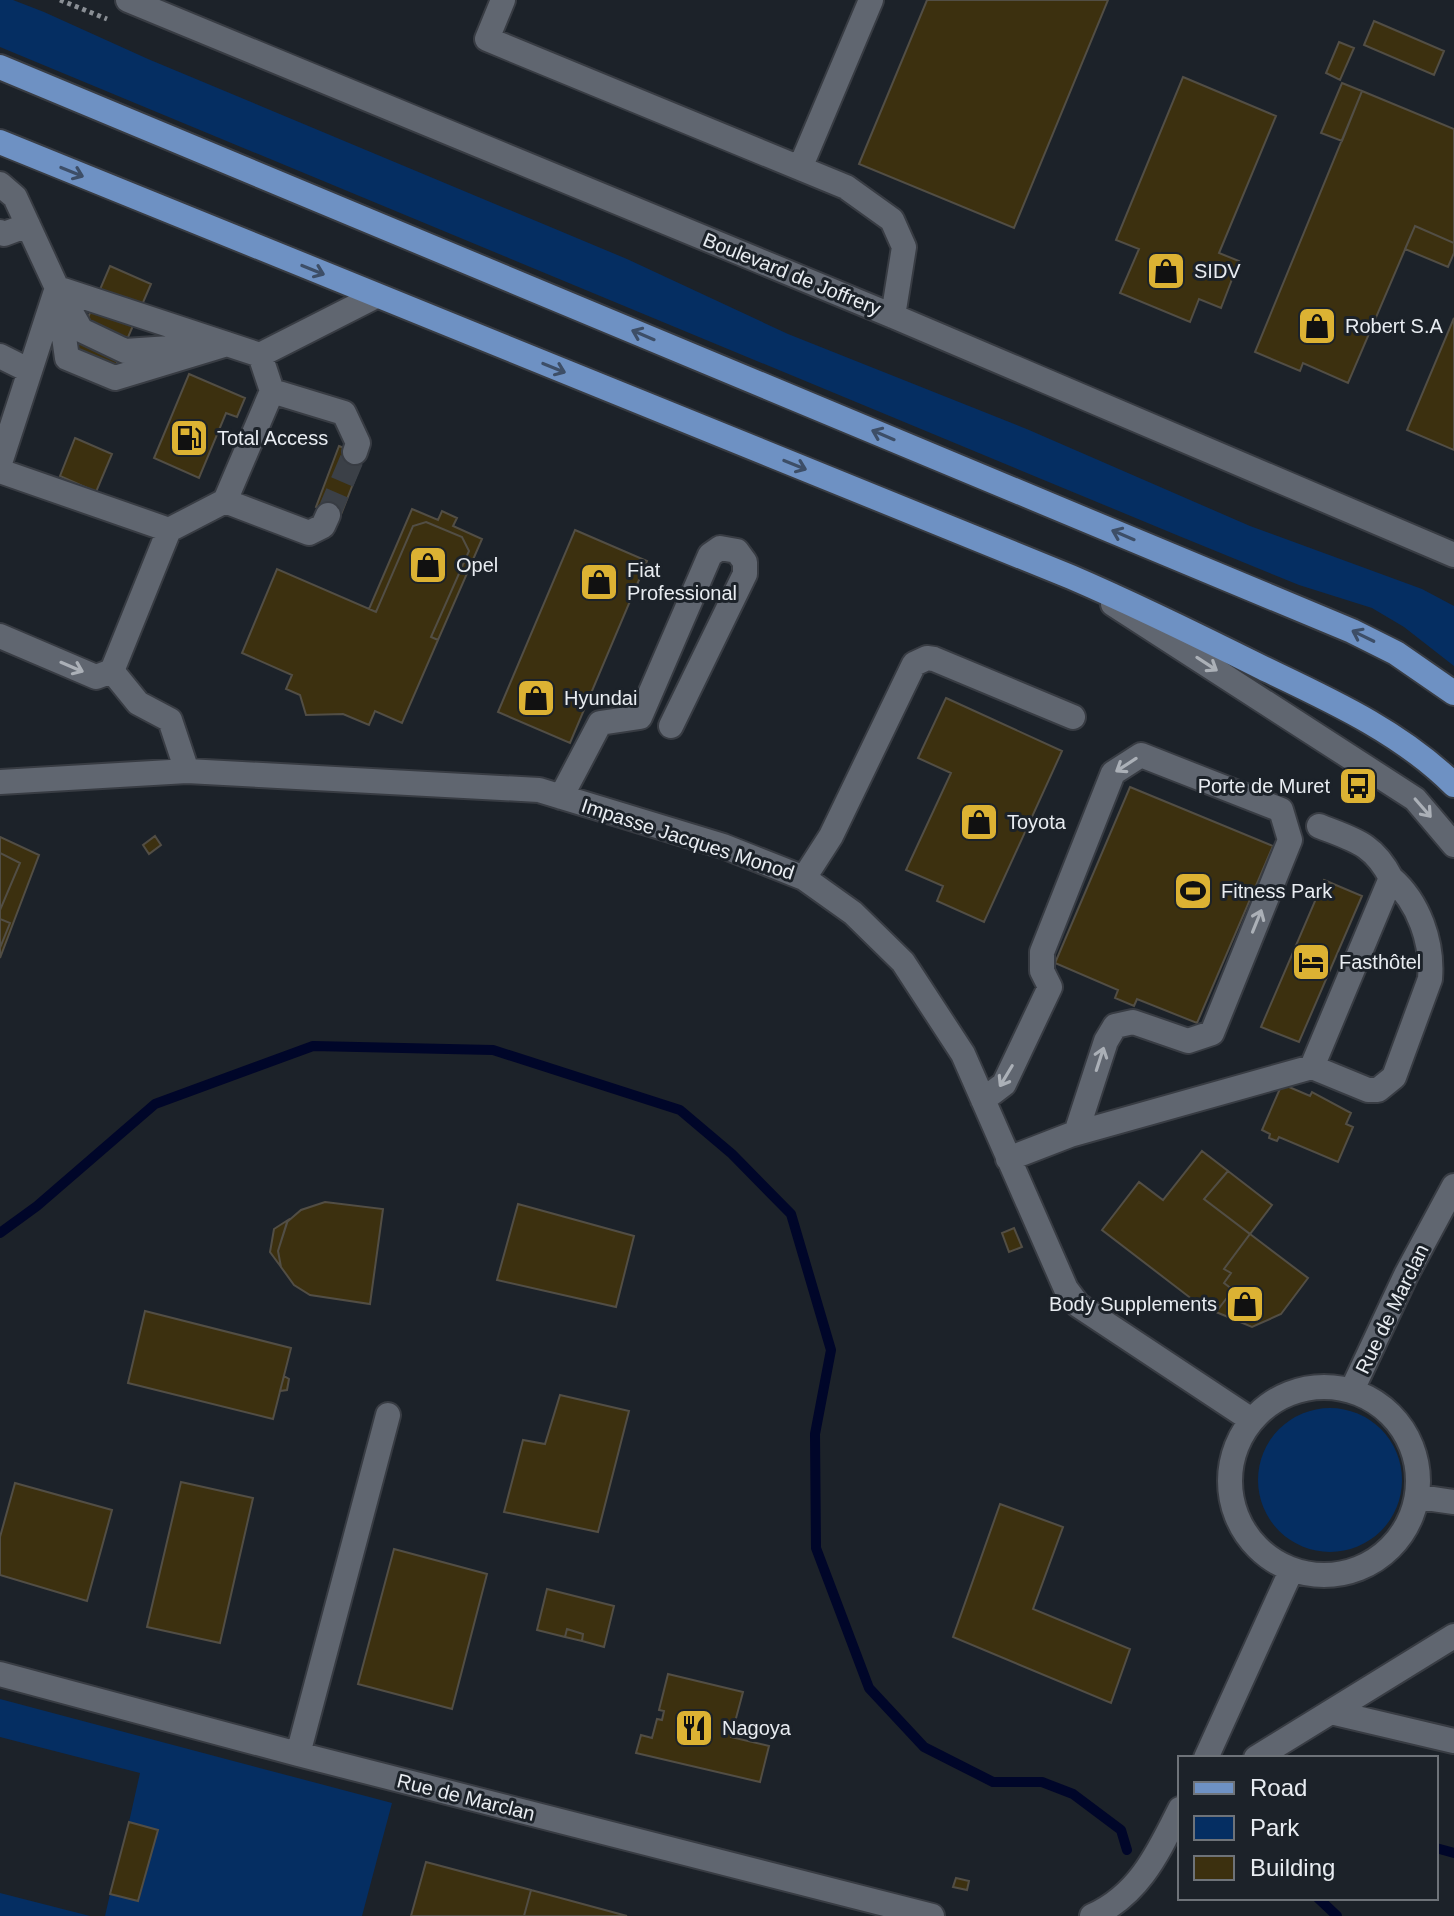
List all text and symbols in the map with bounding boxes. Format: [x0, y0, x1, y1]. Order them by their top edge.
one-way arrow [59, 165, 84, 180]
street label: Boulevard de Joffrery [700, 228, 884, 320]
shop icon: SIDV [1145, 250, 1187, 292]
place label: SIDV [1194, 260, 1241, 282]
one-way arrow [300, 264, 325, 278]
shop icon: Robert S.A [1296, 305, 1338, 347]
place label: Robert S.A [1345, 315, 1443, 337]
one-way arrow [631, 327, 656, 342]
one-way arrow [541, 361, 566, 376]
fuel station icon: Total Access [168, 417, 210, 459]
place label: Total Access [217, 427, 328, 449]
one-way arrow [871, 427, 896, 442]
one-way arrow [782, 459, 807, 473]
one-way arrow [1111, 527, 1136, 542]
shop icon: Opel [407, 544, 449, 586]
place label: Opel [456, 554, 498, 576]
place label: Fiat Professional [627, 559, 737, 604]
shop icon: Fiat Professional [578, 561, 620, 603]
one-way arrow [1351, 628, 1375, 643]
one-way arrow [1195, 657, 1218, 673]
one-way arrow [59, 660, 84, 675]
shop icon: Hyundai [515, 677, 557, 719]
place label: Hyundai [564, 687, 637, 709]
one-way arrow [1115, 756, 1137, 773]
bus stop icon: Porte de Muret [1337, 765, 1379, 807]
place label: Porte de Muret [1198, 775, 1330, 797]
street label: Impasse Jacques Monod [579, 794, 797, 884]
one-way arrow [1414, 798, 1432, 818]
shop icon: Toyota [958, 801, 1000, 843]
place label: Toyota [1007, 811, 1067, 833]
sports icon: Fitness Park [1172, 870, 1214, 912]
place label: Fitness Park [1221, 880, 1333, 902]
one-way arrow [1251, 909, 1266, 934]
hotel icon: Fasthôtel [1290, 941, 1332, 983]
place label: Fasthôtel [1339, 951, 1421, 973]
one-way arrow [1094, 1046, 1109, 1071]
one-way arrow [998, 1064, 1014, 1087]
street label: Rue de Marclan [1351, 1241, 1433, 1377]
shop icon: Body Supplements [1224, 1283, 1266, 1325]
place label: Body Supplements [1049, 1293, 1217, 1315]
restaurant icon: Nagoya [673, 1707, 715, 1749]
place label: Nagoya [722, 1717, 792, 1739]
legend [1178, 1756, 1438, 1900]
street label: Rue de Marclan [395, 1769, 537, 1825]
text: Road [1250, 1774, 1307, 1801]
text: Park [1250, 1814, 1300, 1841]
text: Building [1250, 1854, 1335, 1881]

